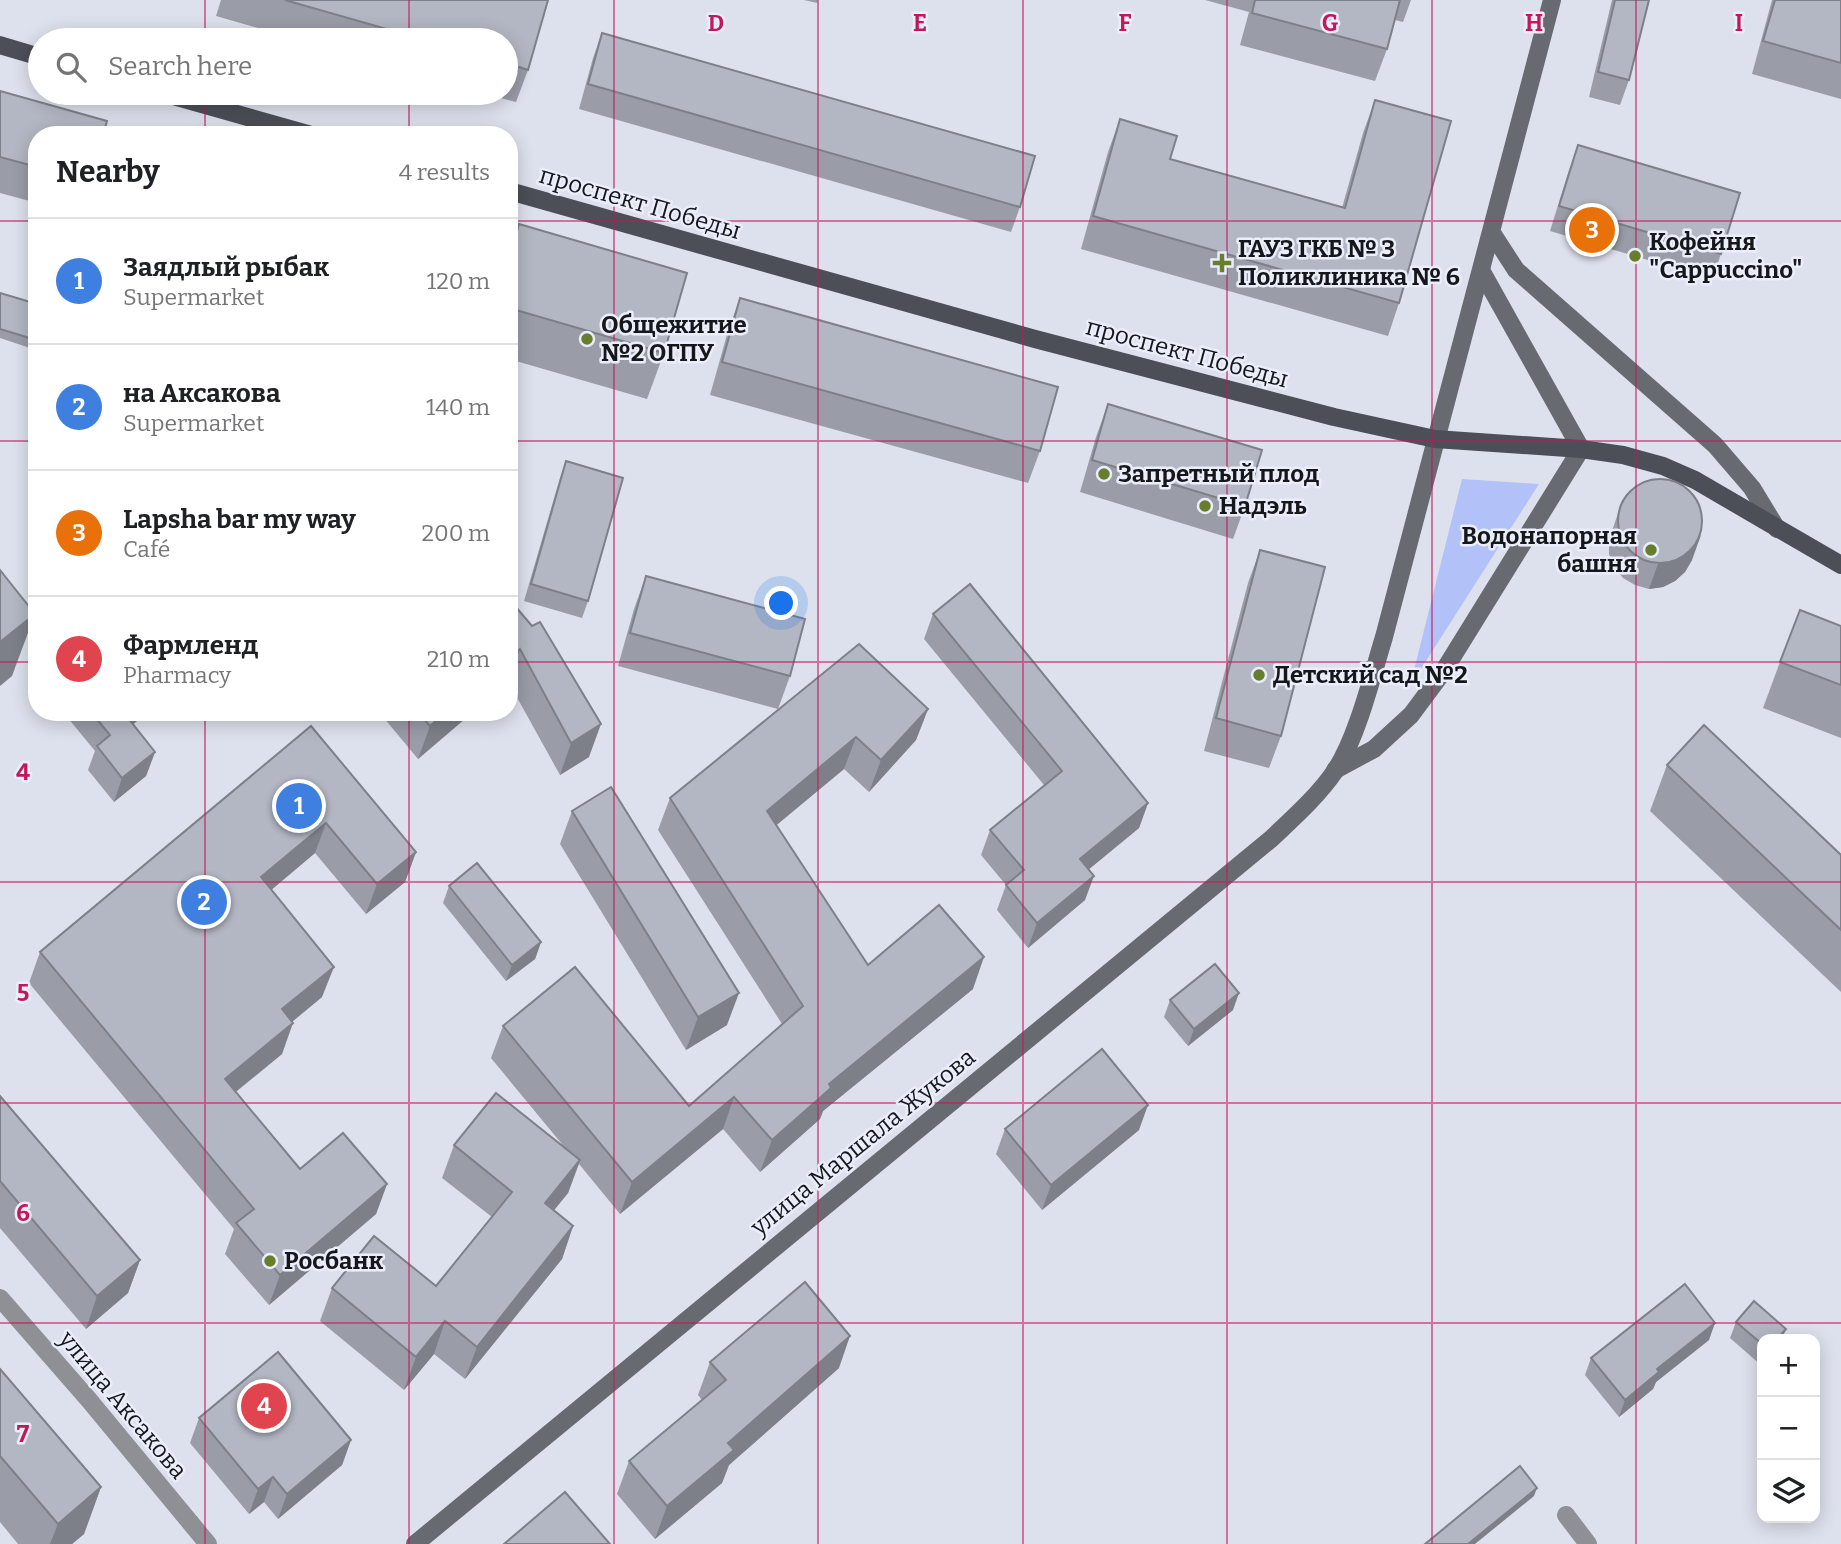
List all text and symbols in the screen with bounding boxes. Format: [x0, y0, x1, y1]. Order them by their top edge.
text: D [708, 9, 724, 37]
text: E [913, 9, 927, 37]
text: F [1119, 9, 1132, 37]
text: G [1322, 9, 1339, 37]
text: H [1525, 9, 1543, 37]
text: I [1735, 9, 1743, 37]
search box [28, 28, 518, 105]
icon: search [52, 48, 90, 86]
text: Search here [108, 51, 252, 82]
text: Nearby [56, 154, 160, 190]
text: 4 results [399, 158, 490, 186]
street label: проспект Победы [536, 161, 744, 245]
pin: 3 [1569, 204, 1615, 256]
place label: Кофейня "Cappuccino" [1649, 228, 1802, 284]
place label: ГАУЗ ГКБ № 3 Поликлиника № 6 [1238, 235, 1460, 291]
marker: Кофейня "Cappuccino" [1627, 248, 1643, 264]
text: Заядлый рыбак [123, 252, 329, 283]
marker: ГАУЗ ГКБ № 3 Поликлиника № 6 [1212, 253, 1232, 273]
text: 1 [74, 267, 84, 295]
text: 120 m [427, 267, 490, 295]
text: Supermarket [123, 283, 264, 311]
place label: Общежитие №2 ОГПУ [601, 311, 747, 367]
street label: проспект Победы [1083, 313, 1291, 393]
marker: Общежитие №2 ОГПУ [579, 331, 595, 347]
text: на Аксакова [123, 378, 280, 409]
text: 2 [73, 393, 85, 421]
text: 140 m [426, 393, 490, 421]
text: Supermarket [123, 409, 264, 437]
place label: Запретный плод [1118, 460, 1320, 488]
marker: Запретный плод [1096, 466, 1112, 482]
place label: Надэль [1219, 492, 1307, 520]
marker: Надэль [1197, 498, 1213, 514]
text: Lapsha bar my way [123, 504, 356, 535]
text: 3 [72, 519, 86, 547]
text: 200 m [421, 519, 490, 547]
place label: Водонапорная башня [1462, 522, 1637, 578]
text: Café [123, 535, 170, 563]
marker: Водонапорная башня [1643, 542, 1659, 558]
your location [764, 586, 798, 620]
text: Фармленд [123, 630, 258, 661]
text: 4 [72, 645, 86, 673]
text: 210 m [427, 645, 490, 673]
text: Pharmacy [123, 661, 231, 689]
place label: Детский сад №2 [1273, 661, 1468, 689]
marker: Детский сад №2 [1251, 667, 1267, 683]
text: 4 [16, 758, 30, 786]
pin: 1 [276, 780, 322, 832]
pin: 2 [181, 876, 227, 928]
text: 5 [17, 979, 29, 1007]
street label: улица Маршала Жукова [744, 1043, 981, 1242]
text: 6 [16, 1199, 30, 1227]
place label: Росбанк [284, 1247, 384, 1275]
marker: Росбанк [262, 1253, 278, 1269]
street label: улица Аксакова [52, 1325, 193, 1485]
map controls [1757, 1334, 1820, 1523]
button: + [1757, 1334, 1820, 1397]
pin: 4 [241, 1380, 287, 1432]
button: − [1757, 1397, 1820, 1460]
text: 7 [17, 1420, 30, 1448]
button: layers [1757, 1460, 1820, 1523]

